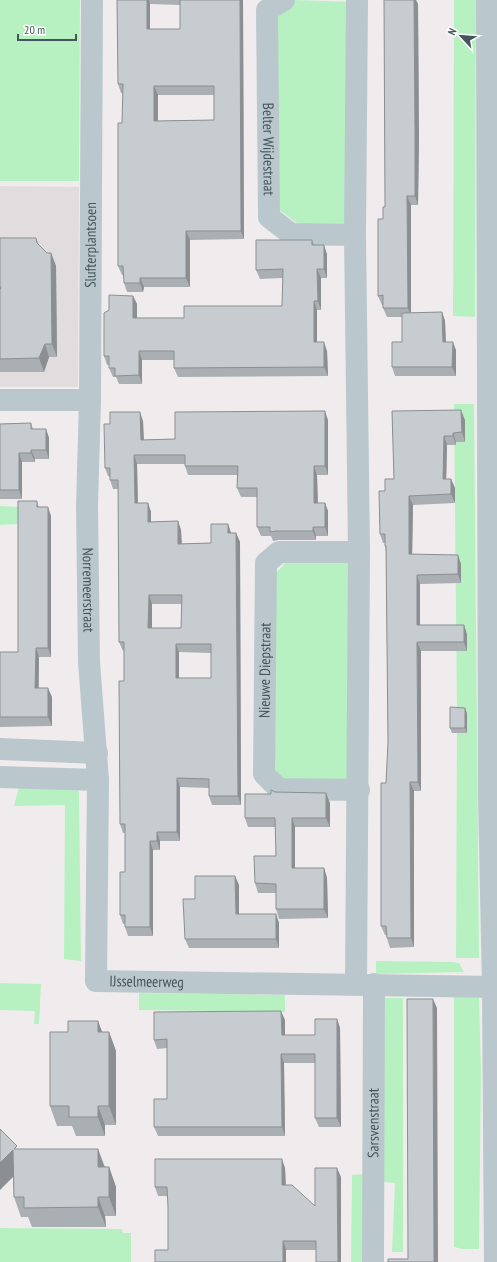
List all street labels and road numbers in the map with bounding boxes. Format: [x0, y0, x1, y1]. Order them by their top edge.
street label: Belter Wijdestraat [259, 103, 279, 196]
street label: Slufterplantsoen [81, 202, 100, 288]
street label: Norremeerstraat [79, 547, 99, 632]
street label: Nieuwe Diepstraat [255, 622, 274, 718]
street label: IJsselmeerweg [109, 971, 184, 991]
street label: Sarsvenstraat [363, 1088, 383, 1158]

